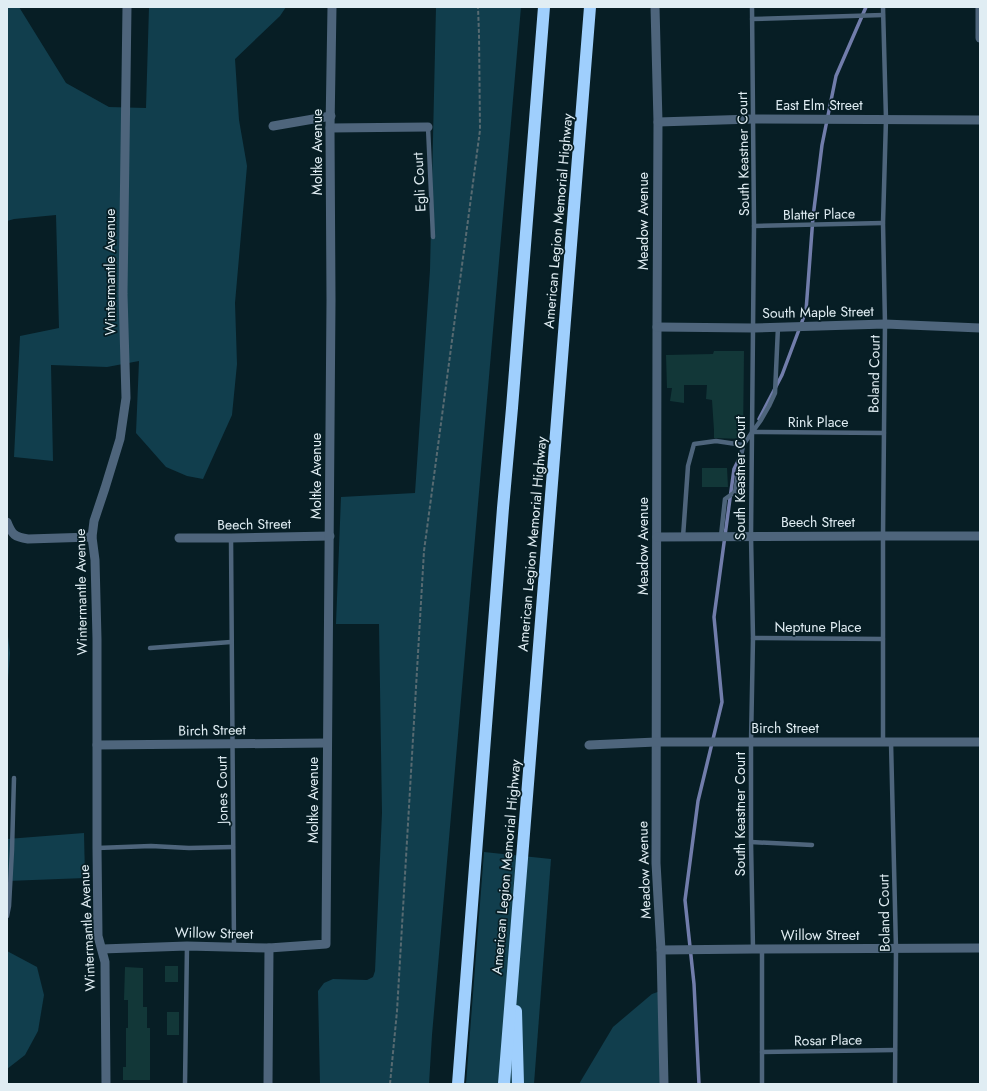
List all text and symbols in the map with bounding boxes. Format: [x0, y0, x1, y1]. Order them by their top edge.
street label: South Keastner Court [732, 91, 754, 216]
street label: East Elm Street [775, 95, 863, 115]
street label: Moltke Avenue [307, 109, 327, 195]
street label: American Legion Memorial Highway [539, 112, 577, 329]
street label: Egli Court [407, 151, 431, 212]
street label: Meadow Avenue [633, 172, 653, 270]
street label: Blatter Place [783, 203, 855, 225]
street label: Wintermantle Avenue [100, 209, 120, 335]
street label: South Maple Street [762, 301, 875, 323]
street label: Boland Court [863, 334, 885, 413]
street label: Rink Place [788, 412, 848, 432]
street label: South Keastner Court [730, 415, 750, 540]
street label: Moltke Avenue [306, 433, 326, 519]
street label: American Legion Memorial Highway [513, 435, 551, 652]
street label: Meadow Avenue [633, 497, 653, 595]
street label: Beech Street [781, 512, 856, 532]
street label: Beech Street [217, 513, 292, 535]
street label: Wintermantle Avenue [70, 528, 92, 656]
street label: Neptune Place [774, 617, 862, 637]
street label: Birch Street [751, 718, 819, 738]
street label: Birch Street [178, 719, 247, 741]
street label: South Keastner Court [730, 751, 750, 876]
street label: Jones Court [211, 755, 233, 826]
street label: Moltke Avenue [303, 757, 323, 843]
street label: American Legion Memorial Highway [487, 758, 525, 975]
street label: Meadow Avenue [632, 821, 656, 919]
street label: Wintermantle Avenue [74, 864, 100, 992]
street label: Boland Court [873, 873, 895, 952]
street label: Willow Street [175, 922, 254, 944]
street label: Willow Street [781, 925, 860, 945]
street label: Rosar Place [794, 1029, 862, 1051]

